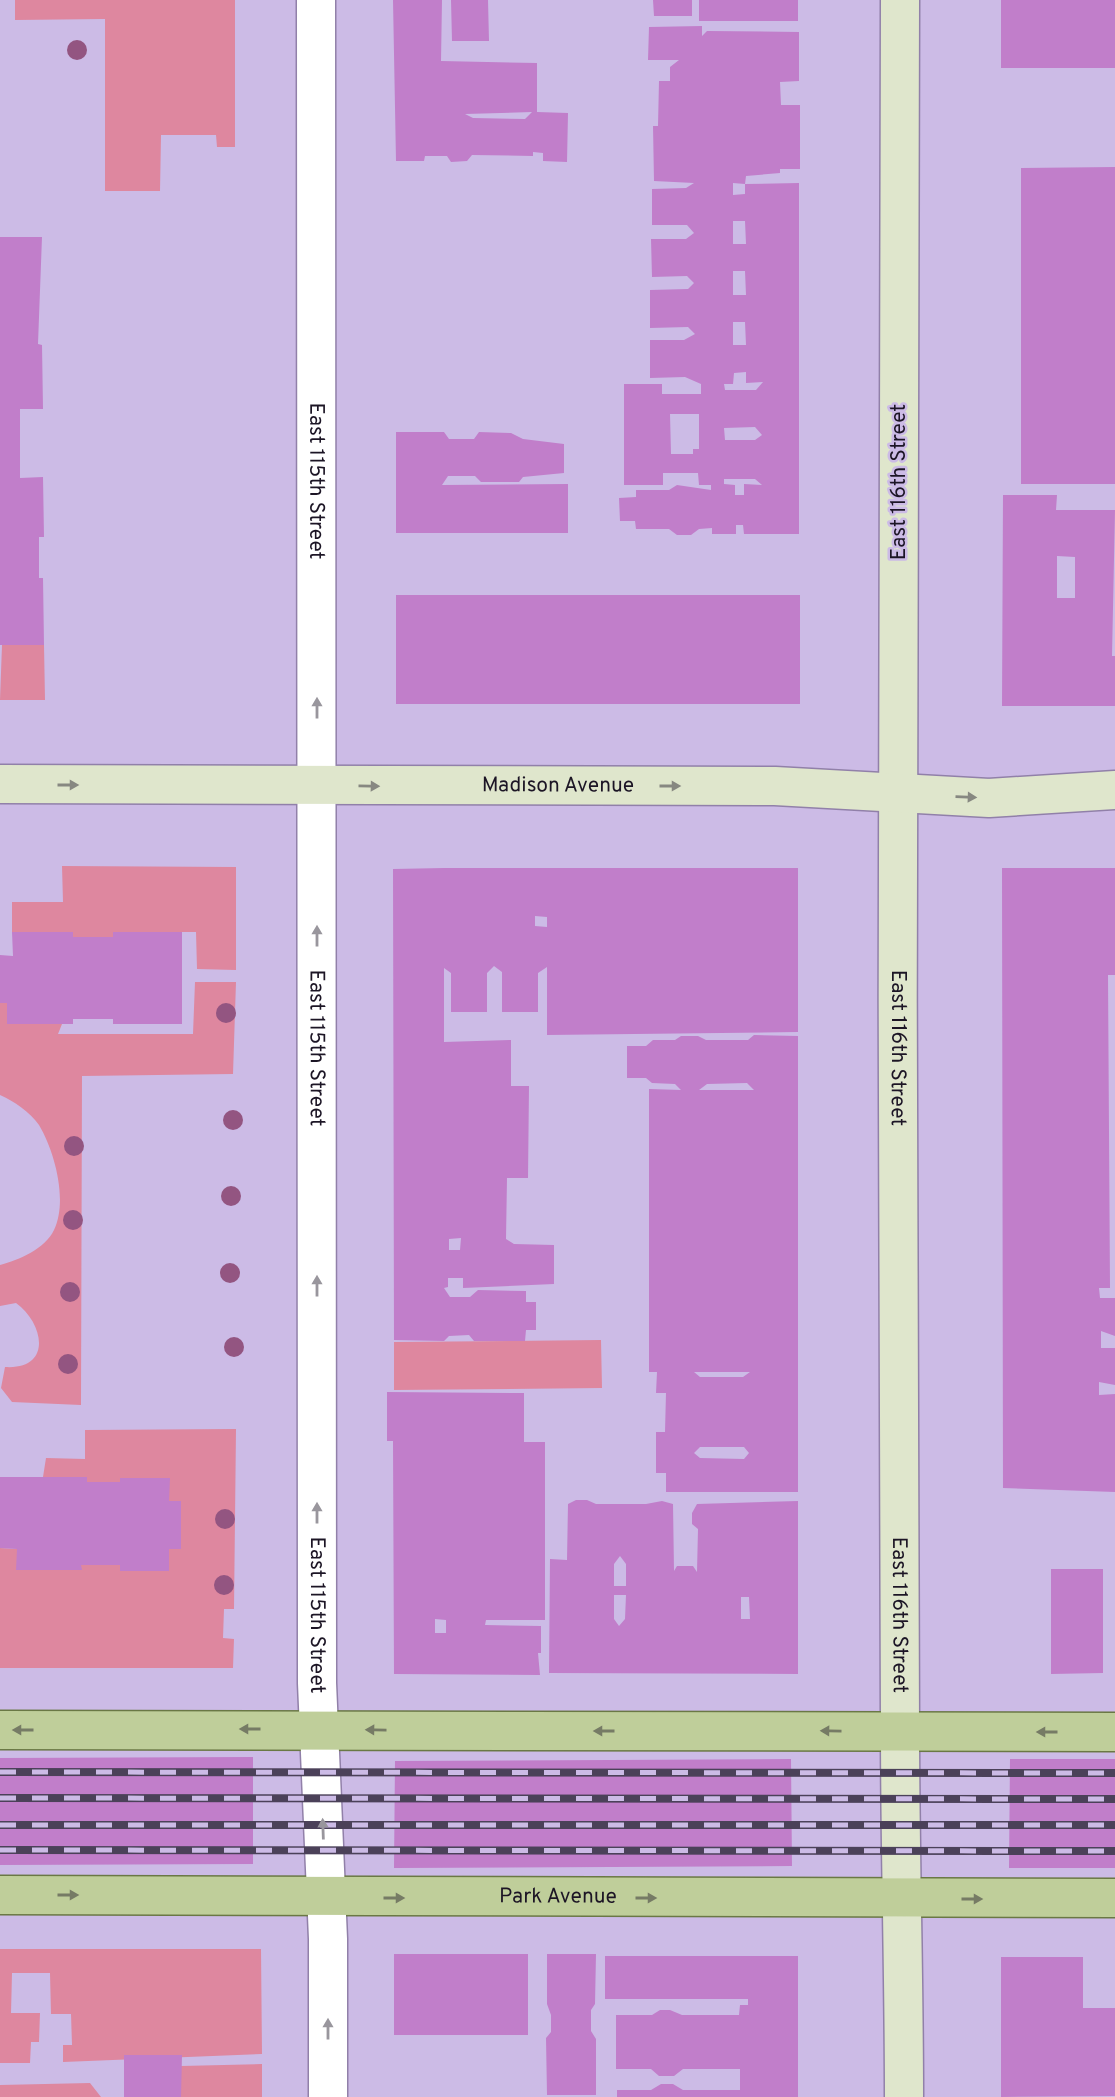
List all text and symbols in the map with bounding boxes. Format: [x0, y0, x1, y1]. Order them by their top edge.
street label: East 115th Street [303, 403, 330, 559]
street label: East 116th Street [886, 404, 913, 560]
one-way arrow [311, 697, 323, 719]
street label: Madison Avenue [482, 772, 634, 799]
one-way arrow [57, 779, 79, 791]
one-way arrow [358, 780, 380, 792]
one-way arrow [659, 780, 681, 792]
one-way arrow [955, 791, 977, 802]
one-way arrow [311, 925, 323, 947]
street label: East 115th Street [303, 970, 330, 1126]
street label: East 116th Street [884, 970, 911, 1126]
one-way arrow [311, 1275, 323, 1297]
one-way arrow [311, 1502, 323, 1524]
street label: East 115th Street [303, 1537, 331, 1694]
street label: East 116th Street [885, 1537, 913, 1693]
one-way arrow [239, 1723, 261, 1735]
one-way arrow [12, 1724, 34, 1736]
one-way arrow [365, 1724, 387, 1736]
one-way arrow [593, 1725, 615, 1736]
one-way arrow [820, 1725, 842, 1737]
one-way arrow [1036, 1726, 1058, 1738]
one-way arrow [317, 1818, 328, 1840]
street label: Park Avenue [499, 1883, 617, 1910]
one-way arrow [57, 1889, 79, 1901]
one-way arrow [383, 1892, 405, 1904]
one-way arrow [635, 1892, 657, 1904]
one-way arrow [962, 1893, 984, 1905]
one-way arrow [322, 2018, 334, 2040]

